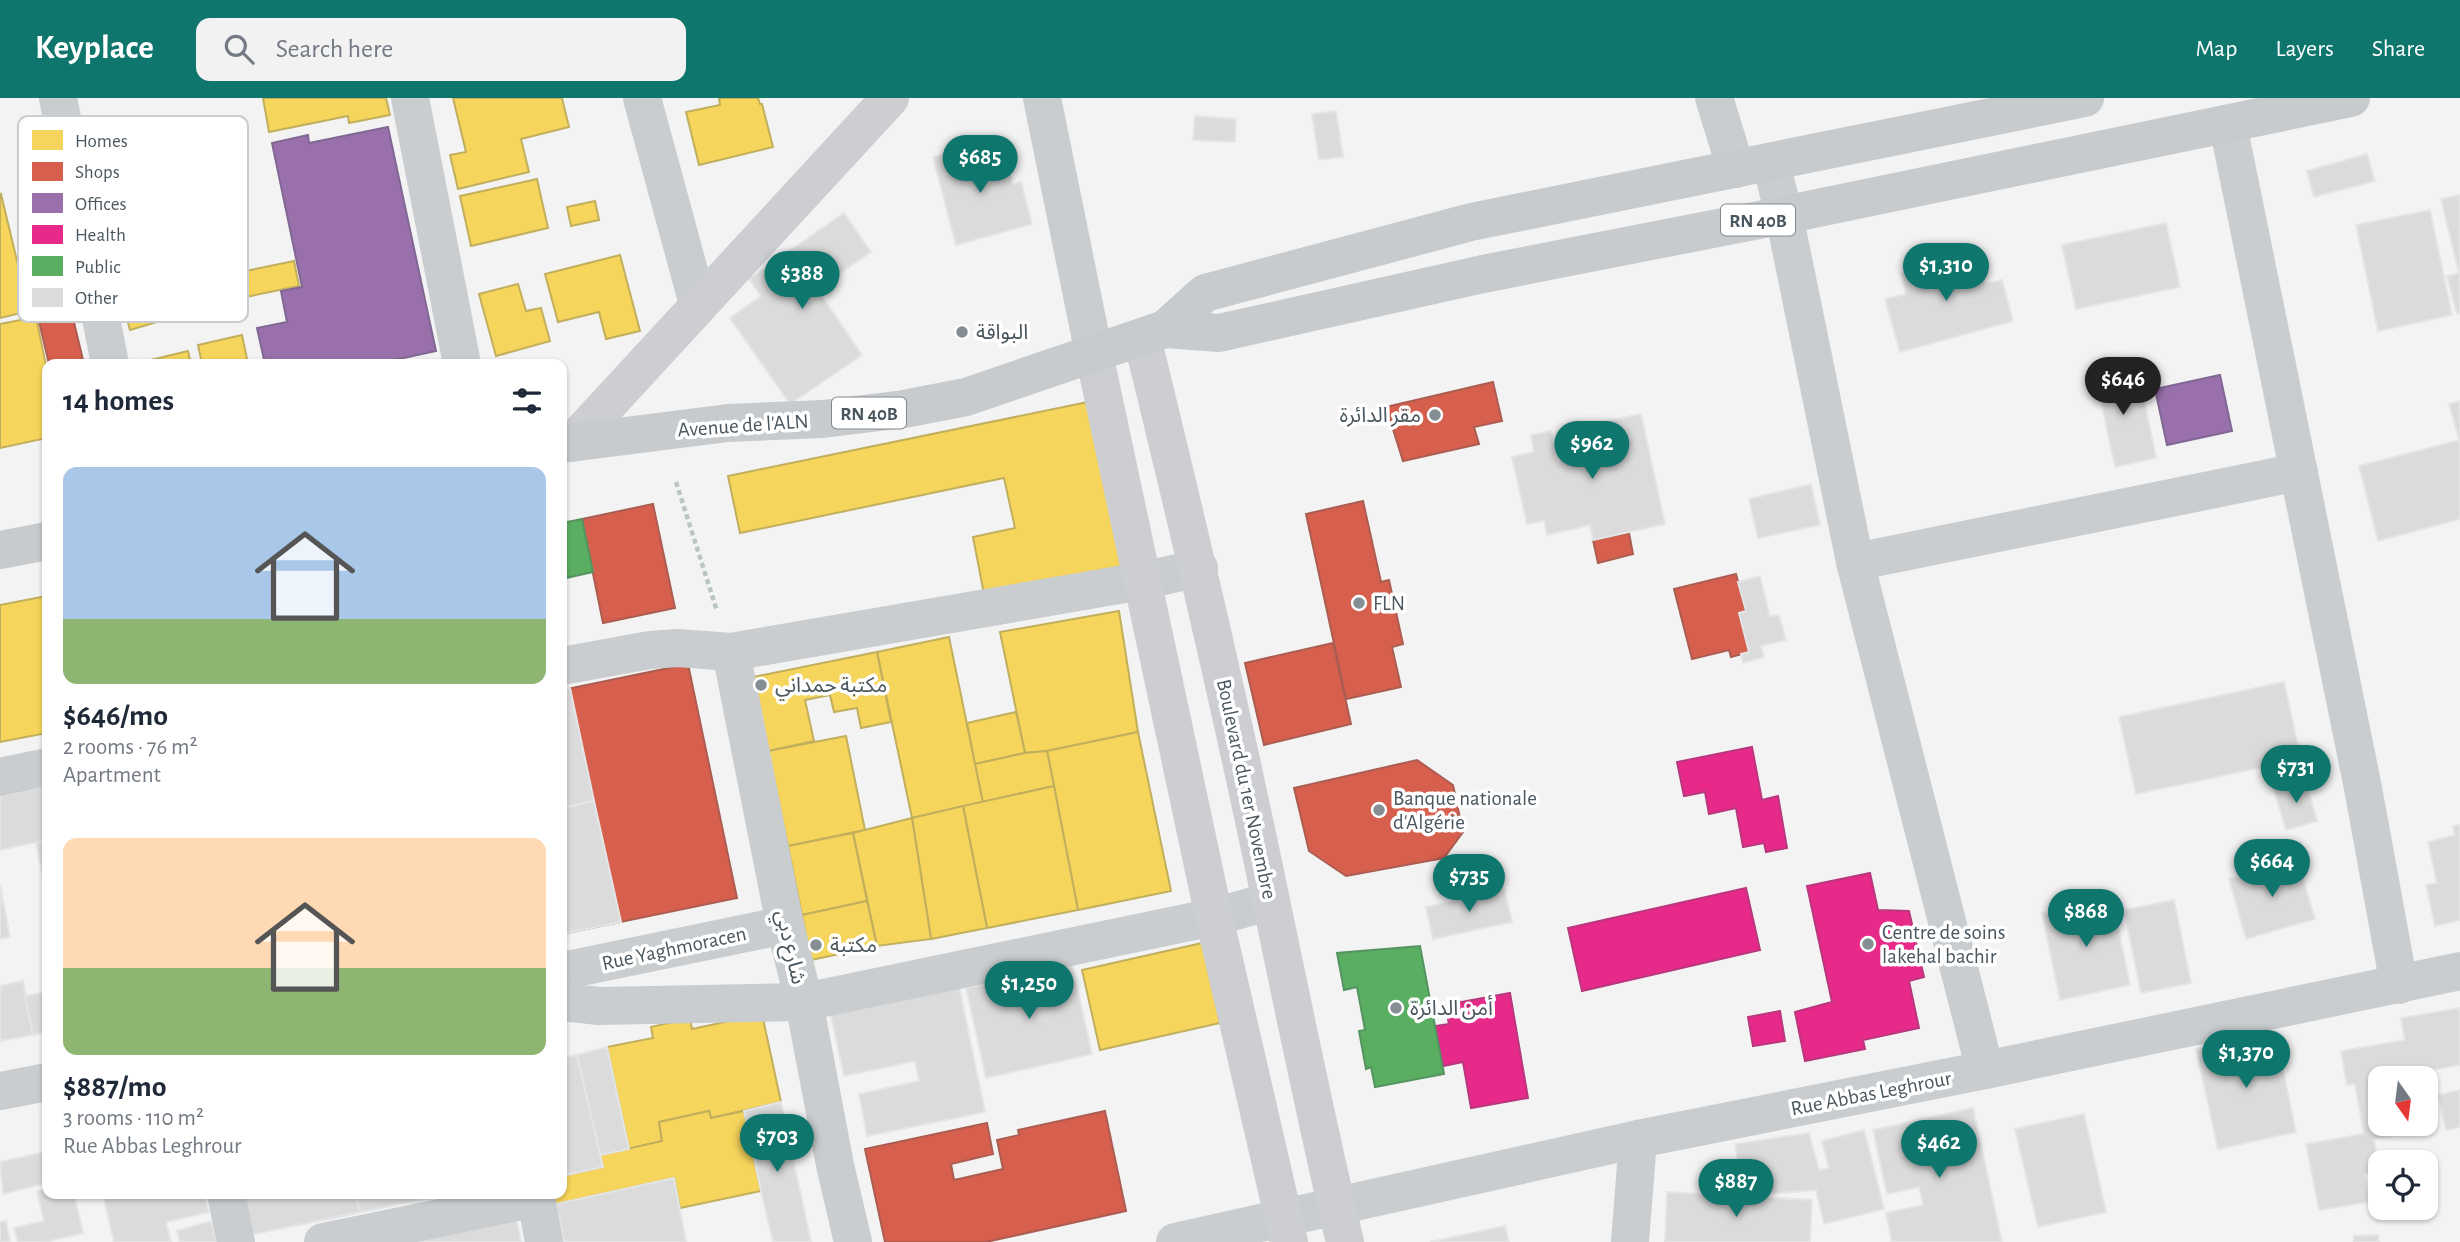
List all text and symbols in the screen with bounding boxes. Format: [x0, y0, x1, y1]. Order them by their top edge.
search box [196, 18, 686, 81]
icon: search [220, 30, 258, 68]
text: Keyplace [35, 32, 154, 65]
text: Search here [276, 36, 393, 62]
text: Map [2195, 37, 2237, 61]
text: Layers [2275, 37, 2334, 61]
text: Share [2372, 37, 2425, 61]
legend [18, 116, 248, 322]
text: Homes [75, 132, 128, 151]
pin: $685 [939, 136, 1021, 195]
text: $685 [959, 146, 1001, 169]
text: Shops [75, 163, 120, 182]
text: Offices [75, 195, 126, 214]
road number: RN 40B [1721, 204, 1795, 236]
text: Health [75, 226, 126, 245]
pin: $1,310 [1889, 244, 2003, 303]
pin: $388 [761, 252, 843, 311]
text: $1,310 [1919, 254, 1973, 277]
text: Public [75, 258, 121, 277]
text: $388 [781, 262, 823, 285]
text: Other [75, 289, 118, 308]
place label: البواقة [976, 322, 1028, 344]
marker: البواقة [954, 324, 970, 340]
pin: $646 [2082, 358, 2164, 417]
text: $646 [2101, 368, 2145, 391]
icon: filters [508, 382, 546, 420]
text: 14 homes [63, 386, 174, 416]
road number: RN 40B [832, 398, 906, 428]
place label: مقر الدائرة [1340, 405, 1421, 427]
marker: مقر الدائرة [1427, 407, 1443, 423]
street label: Avenue de l'ALN [677, 410, 809, 441]
pin: $962 [1551, 422, 1633, 481]
text: $962 [1570, 432, 1614, 455]
icon: home [242, 513, 368, 639]
place label: FLN [1373, 593, 1405, 614]
marker: FLN [1351, 595, 1367, 611]
place label: مكتبة حمداني [775, 675, 887, 701]
marker: مكتبة حمداني [753, 677, 769, 693]
street label: Boulevard du 1er Novembre [1213, 677, 1280, 901]
text: $646/mo [63, 701, 168, 731]
text: 2 rooms · 76 m² [63, 736, 197, 759]
pin: $731 [2255, 746, 2337, 805]
text: $731 [2277, 756, 2315, 779]
text: Apartment [63, 764, 161, 787]
place label: Banque nationale d'Algérie [1393, 788, 1537, 833]
marker: Banque nationale d'Algérie [1371, 802, 1387, 818]
pin: $664 [2231, 840, 2313, 899]
text: $664 [2250, 850, 2294, 873]
pin: $735 [1428, 854, 1510, 914]
text: $735 [1449, 865, 1489, 888]
icon: home [242, 884, 368, 1010]
pin: $868 [2045, 890, 2127, 949]
text: $868 [2064, 900, 2108, 923]
street label: شارع دبي [767, 908, 809, 987]
place label: Centre de soins lakehal bachir [1882, 922, 2005, 967]
street label: Rue Yaghmoracen [600, 923, 748, 974]
place label: مكتبة [830, 935, 877, 956]
marker: Centre de soins lakehal bachir [1860, 936, 1876, 952]
marker: مكتبة [808, 937, 824, 953]
pin: $1,250 [972, 962, 1086, 1021]
text: $1,250 [1001, 972, 1057, 995]
place label: أمن الدائرة [1410, 995, 1493, 1020]
marker: أمن الدائرة [1388, 1000, 1404, 1016]
pin: $1,370 [2189, 1030, 2303, 1090]
text: $1,370 [2218, 1041, 2274, 1064]
north arrow [2368, 1066, 2438, 1136]
map controls [2368, 1066, 2438, 1220]
street label: Rue Abbas Leghrour [1789, 1068, 1953, 1119]
text: $887/mo [63, 1072, 167, 1102]
text: 3 rooms · 110 m² [63, 1107, 204, 1130]
pin: $703 [736, 1114, 818, 1174]
pin: $462 [1898, 1121, 1980, 1180]
text: $703 [756, 1125, 798, 1148]
text: $462 [1917, 1131, 1961, 1154]
text: Rue Abbas Leghrour [63, 1135, 241, 1158]
button: locate [2368, 1150, 2438, 1220]
pin: $887 [1695, 1160, 1777, 1219]
text: $887 [1715, 1170, 1757, 1193]

